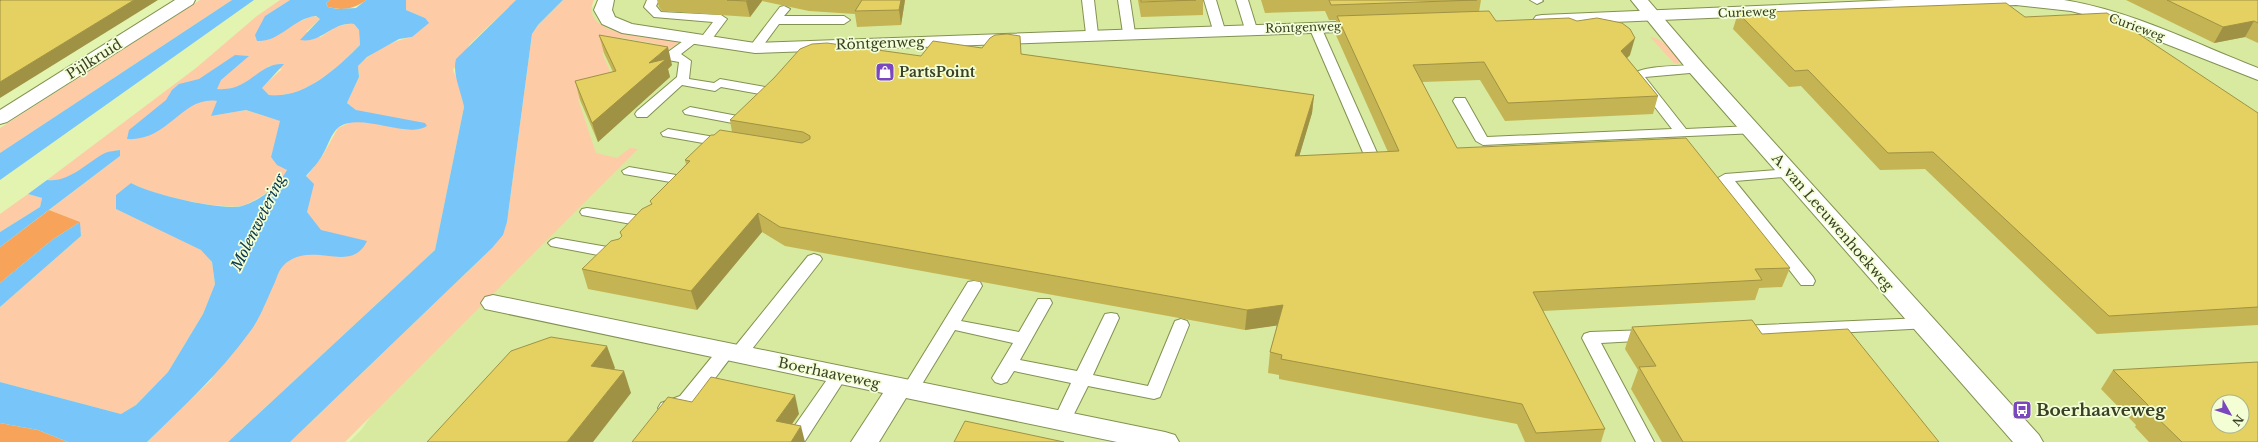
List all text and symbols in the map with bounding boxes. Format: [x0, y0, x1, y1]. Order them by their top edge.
street label: Curieweg [1718, 3, 1777, 21]
street label: Curieweg [2107, 10, 2168, 44]
street label: Röntgenweg [1265, 18, 1342, 36]
street label: Röntgenweg [835, 32, 925, 54]
street label: Pijlkruid [63, 35, 126, 83]
shop icon: PartsPoint [874, 61, 896, 83]
place label: PartsPoint [899, 63, 976, 81]
street label: A. van Leeuwenhoekweg [1768, 149, 1898, 295]
water label: Molenwetering [226, 170, 290, 274]
street label: Boerhaaveweg [776, 353, 882, 393]
north arrow [2210, 394, 2250, 434]
bus stop icon: Boerhaaveweg [2011, 399, 2033, 421]
place label: Boerhaaveweg [2036, 400, 2166, 421]
text: N [2229, 412, 2246, 429]

